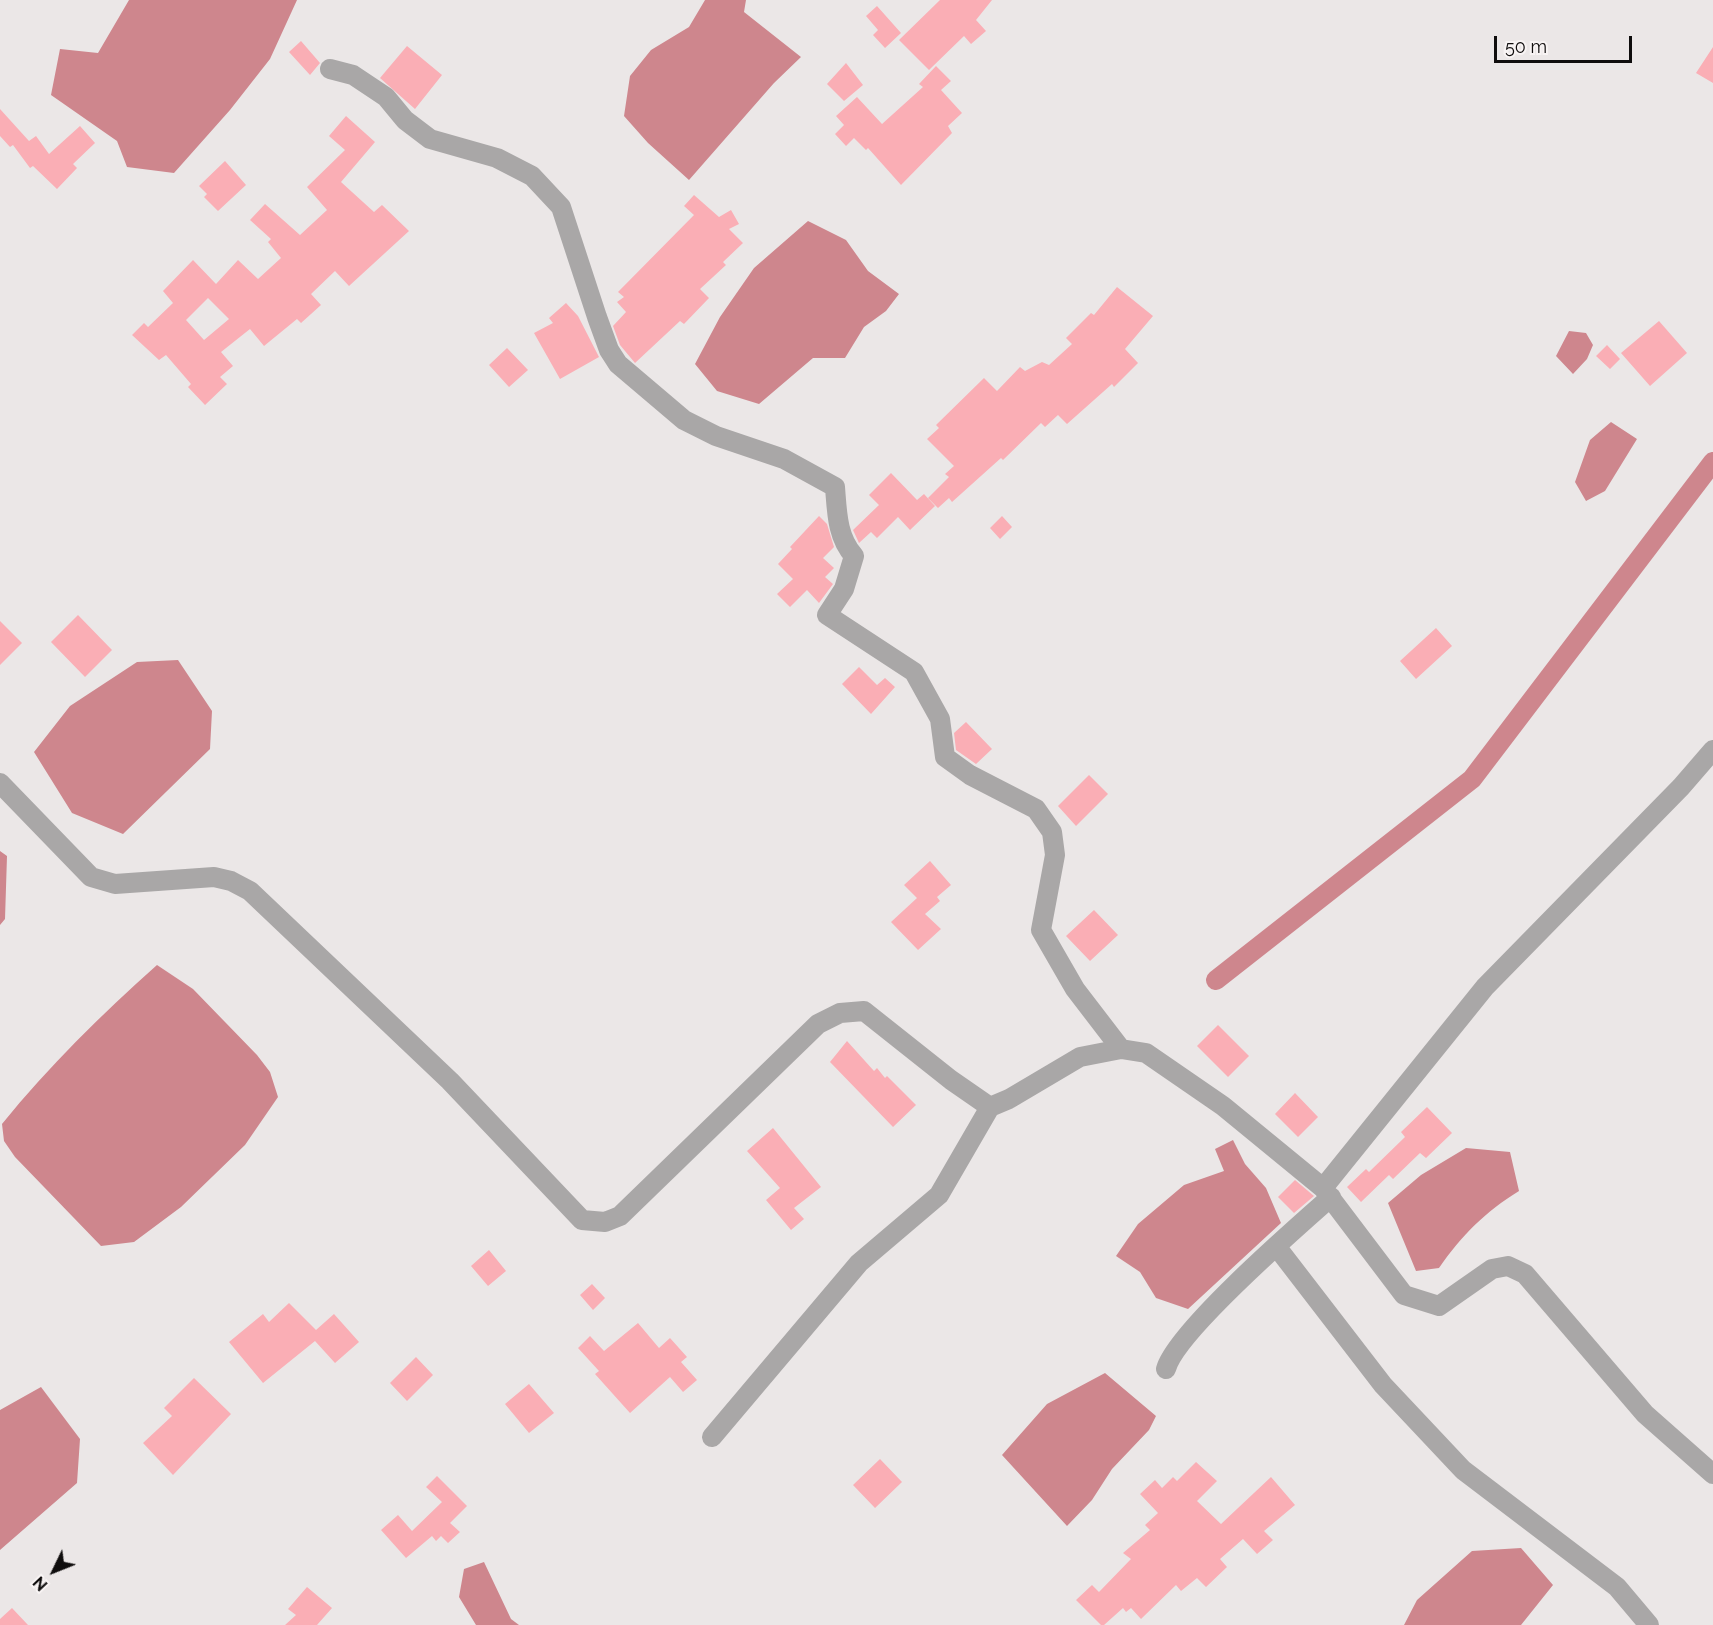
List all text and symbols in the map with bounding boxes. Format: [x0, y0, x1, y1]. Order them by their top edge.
scale bar [1497, 24, 1635, 62]
text: 50 m [1505, 36, 1547, 57]
north arrow [24, 1541, 84, 1601]
text: N [29, 1573, 52, 1595]

